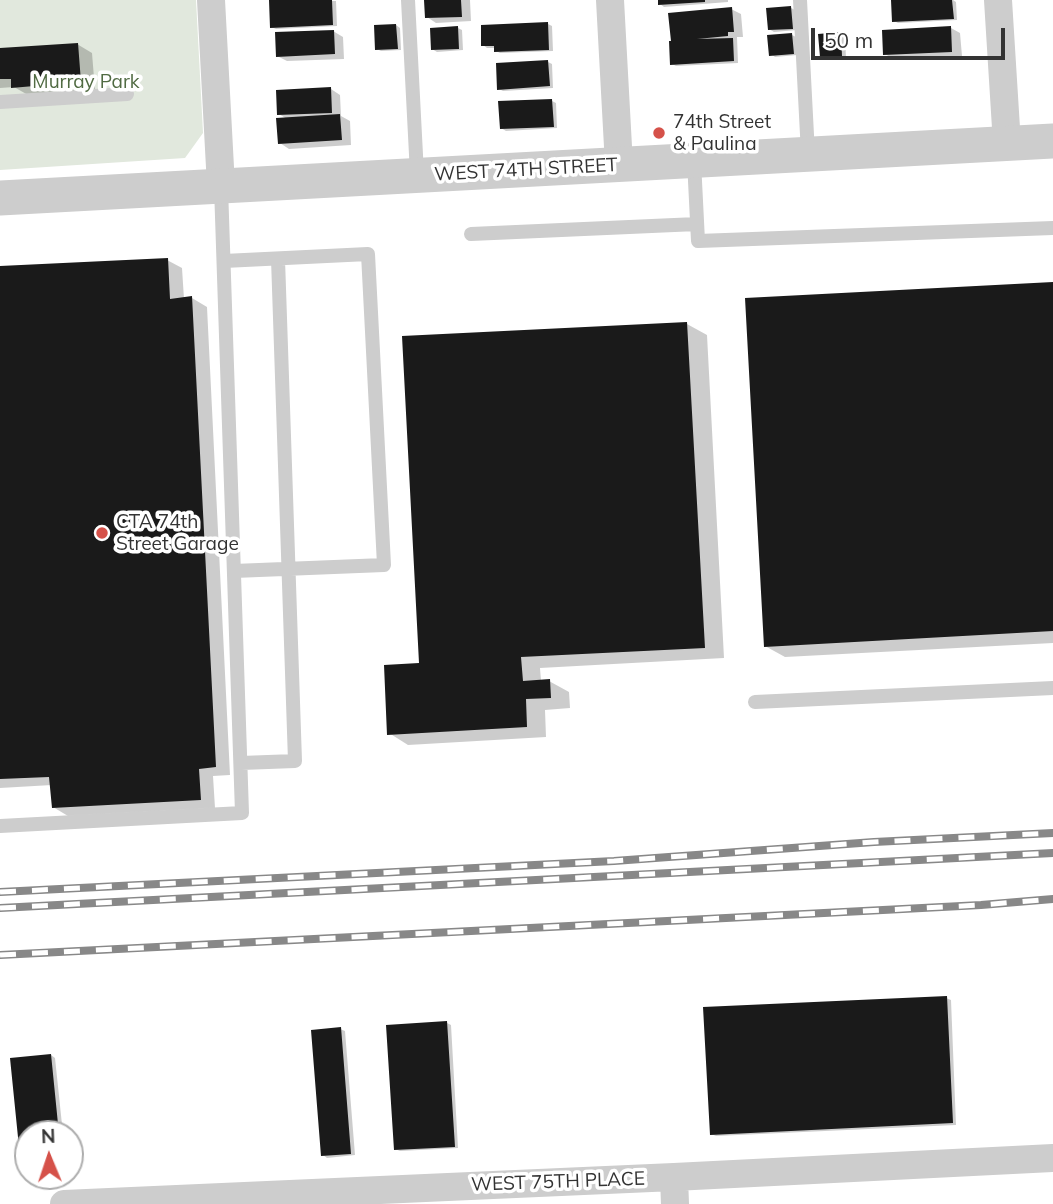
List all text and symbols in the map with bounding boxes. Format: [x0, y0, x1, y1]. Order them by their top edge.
scale bar [815, 14, 1009, 58]
text: 50 m [824, 27, 873, 53]
park label: Murray Park [32, 71, 140, 93]
place label: 74th Street & Paulina [673, 111, 771, 155]
marker: 74th Street & Paulina [651, 125, 667, 141]
street label: WEST 74TH STREET [434, 154, 618, 186]
place label: CTA 74th Street Garage [116, 511, 239, 555]
marker: CTA 74th Street Garage [94, 525, 110, 541]
north arrow [14, 1120, 84, 1190]
text: N [41, 1124, 56, 1148]
street label: WEST 75TH PLACE [471, 1168, 645, 1196]

